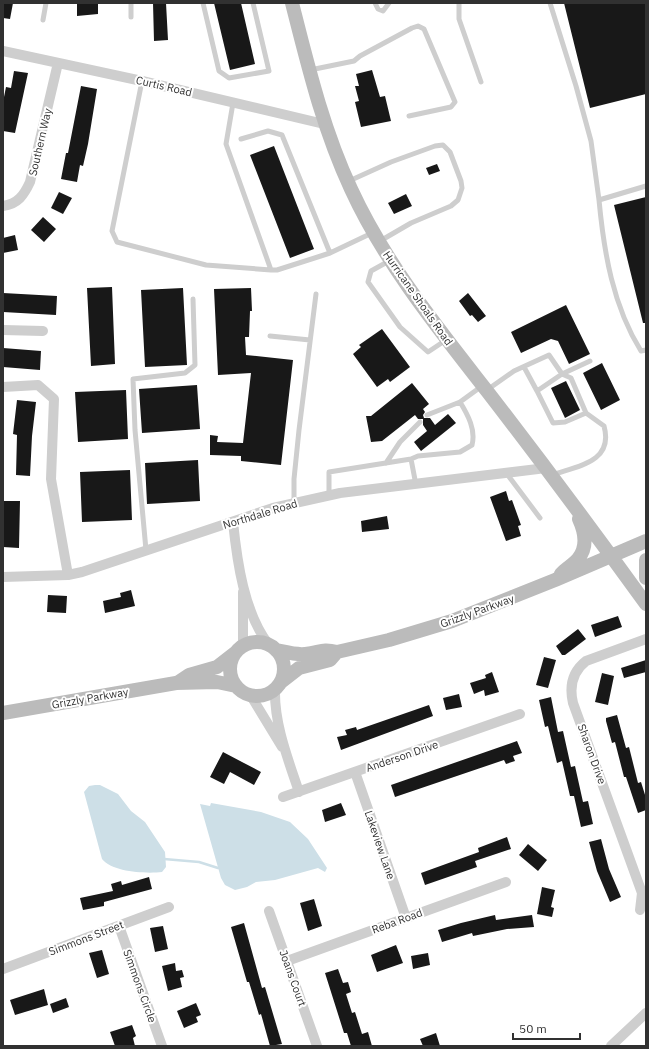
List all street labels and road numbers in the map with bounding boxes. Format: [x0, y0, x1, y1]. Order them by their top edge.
street label: Curtis Road [135, 73, 193, 99]
street label: Southern Way [25, 106, 55, 177]
street label: Hurricane Shoals Road [380, 248, 456, 348]
street label: Northdale Road [221, 496, 299, 532]
street label: Grizzly Parkway [438, 591, 516, 631]
street label: Grizzly Parkway [51, 684, 130, 712]
street label: Sharon Drive [575, 722, 609, 786]
street label: Anderson Drive [364, 737, 440, 775]
street label: Lakeview Lane [362, 809, 398, 881]
street label: Reba Road [370, 905, 424, 937]
street label: Simmons Street [47, 917, 125, 959]
street label: Simmons Circle [120, 948, 160, 1024]
street label: Joans Court [276, 948, 310, 1008]

